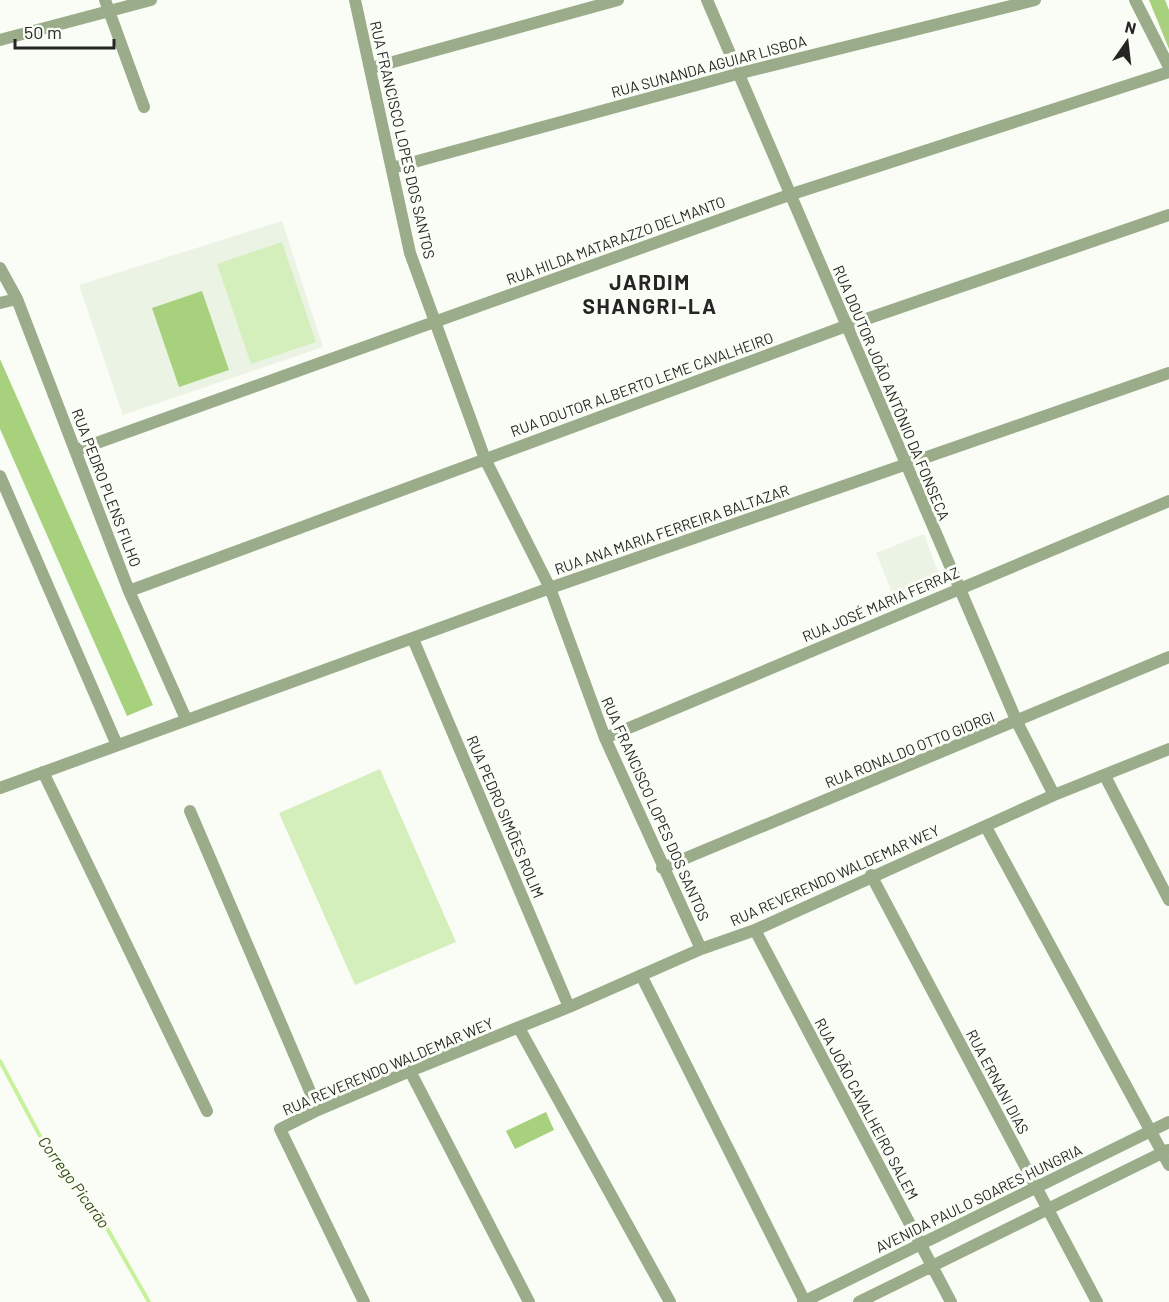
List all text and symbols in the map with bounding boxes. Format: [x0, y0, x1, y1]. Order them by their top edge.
scale bar [15, 12, 114, 50]
north arrow [1097, 12, 1157, 72]
text: N [1123, 16, 1138, 37]
street label: RUA FRANCISCO LOPES DOS SANTOS [367, 19, 439, 260]
text: 50 m [24, 21, 62, 43]
street label: RUA SUNANDA AGUIAR LISBOA [609, 31, 808, 101]
street label: RUA HILDA MATARAZZO DELMANTO [504, 192, 728, 288]
street label: RUA DOUTOR JOÃO ANTÔNIO DA FONSECA [830, 262, 954, 523]
district label: JARDIM SHANGRI-LA [582, 269, 718, 318]
street label: RUA DOUTOR ALBERTO LEME CAVALHEIRO [508, 328, 775, 440]
street label: RUA PEDRO PLENS FILHO [68, 406, 145, 569]
street label: RUA ANA MARIA FERREIRA BALTAZAR [552, 480, 791, 578]
street label: RUA JOSÉ MARIA FERRAZ [799, 563, 962, 645]
street label: RUA FRANCISCO LOPES DOS SANTOS [598, 694, 714, 923]
street label: RUA RONALDO OTTO GIORGI [822, 707, 997, 791]
street label: RUA PEDRO SIMÕES ROLIM [463, 733, 548, 901]
street label: RUA REVERENDO WALDEMAR WEY [727, 821, 942, 929]
street label: RUA REVERENDO WALDEMAR WEY [280, 1013, 496, 1119]
street label: RUA JOÃO CAVALHEIRO SALEM [811, 1015, 922, 1202]
street label: RUA ERNANI DIAS [963, 1026, 1033, 1137]
water label: Corrego Picarão [35, 1132, 114, 1231]
street label: AVENIDA PAULO SOARES HUNGRIA [872, 1140, 1085, 1256]

